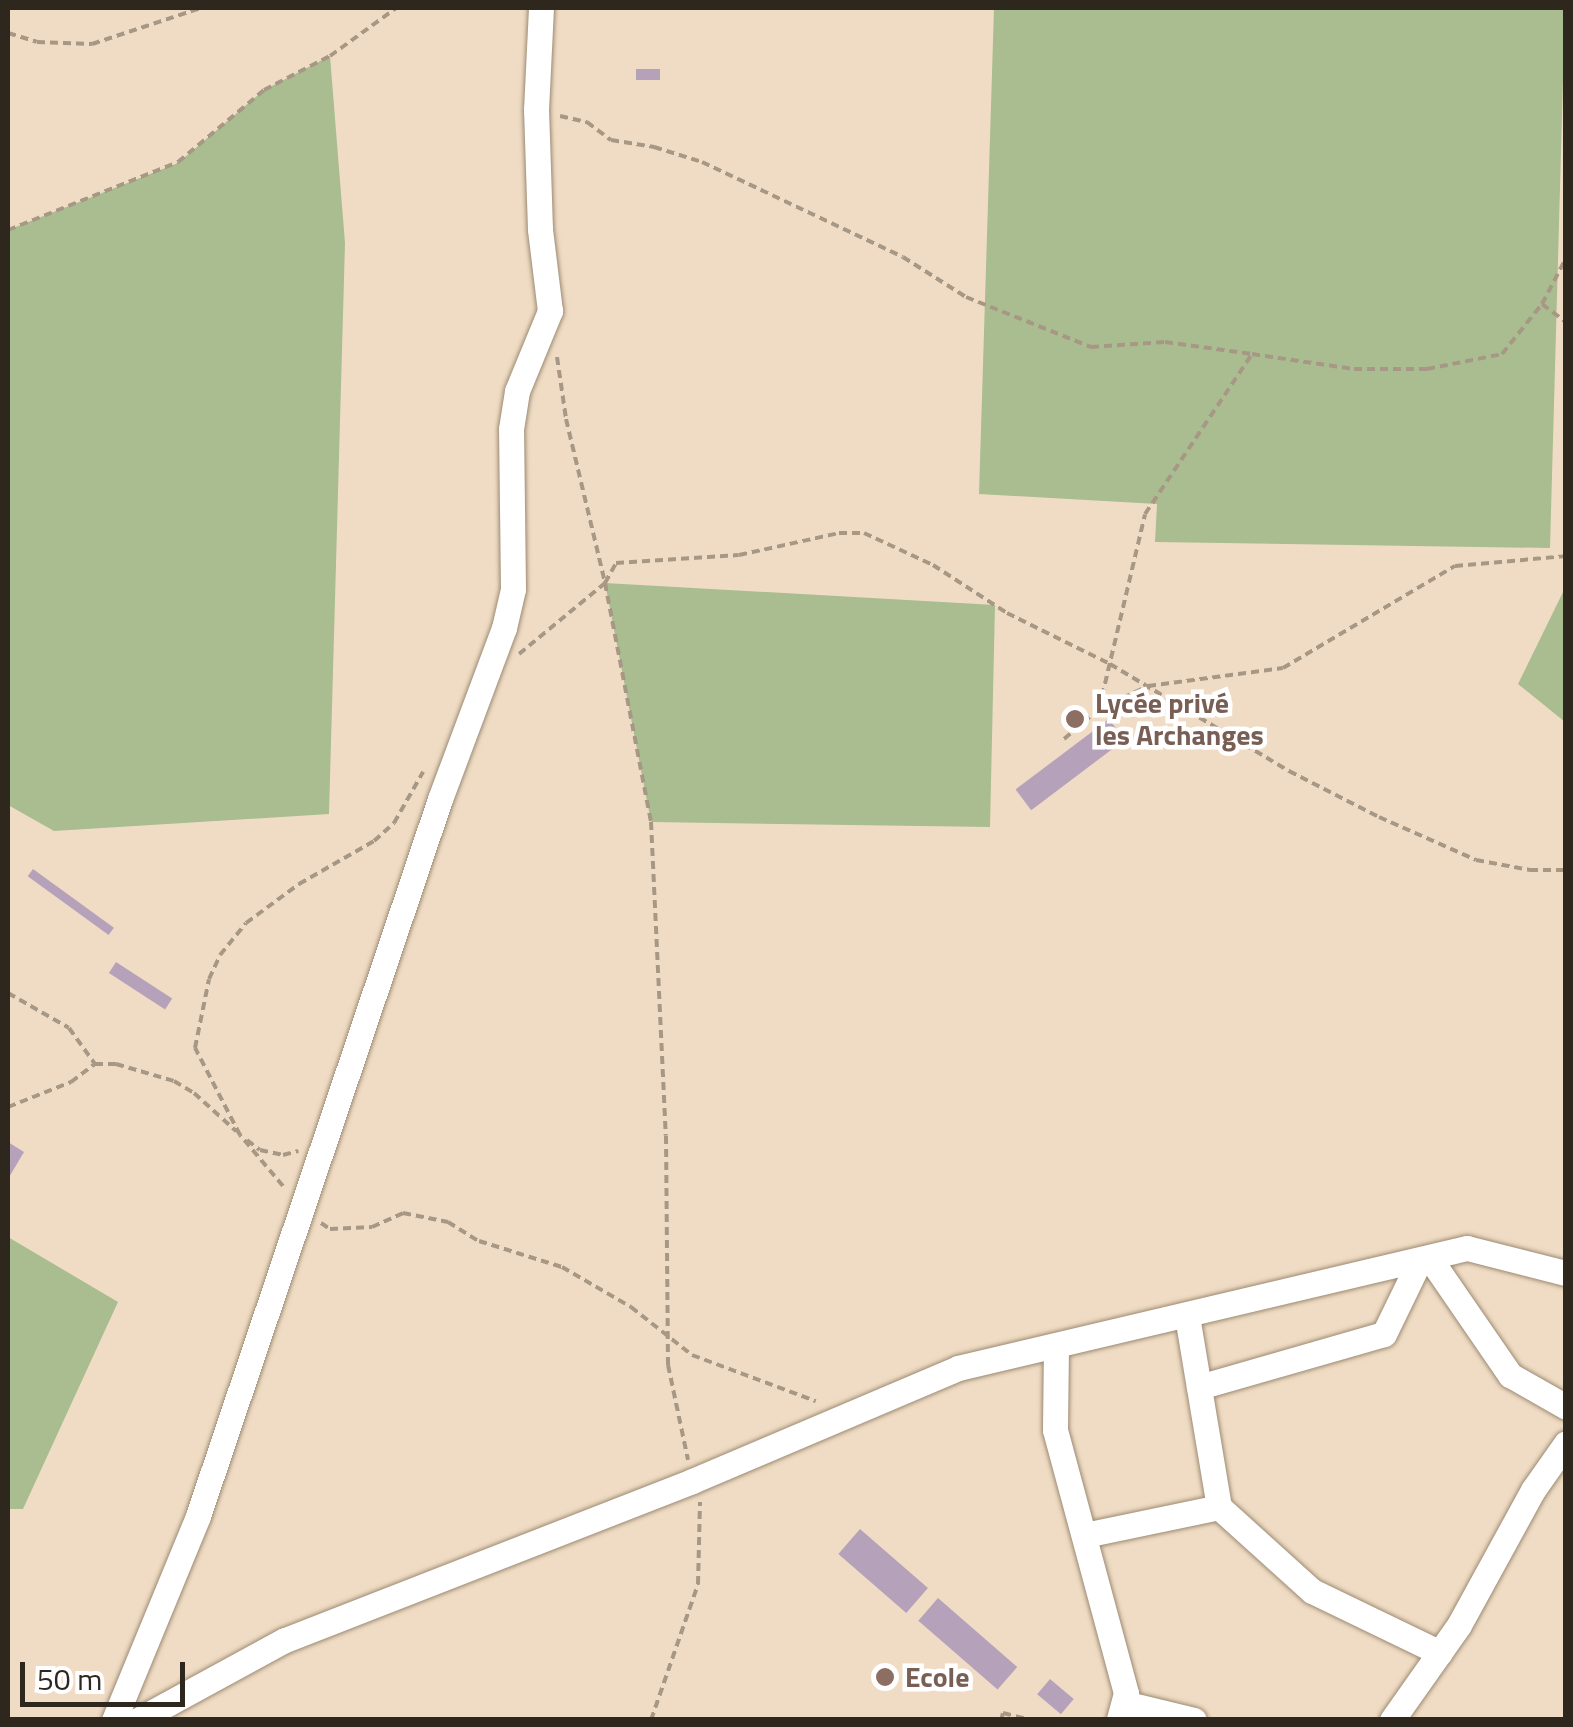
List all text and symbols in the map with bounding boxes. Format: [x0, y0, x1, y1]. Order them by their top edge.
place label: Lycée privé les Archanges [1095, 686, 1264, 752]
marker: Lycée privé les Archanges [1064, 708, 1086, 730]
scale bar [25, 1642, 190, 1704]
text: 50 m [37, 1656, 102, 1702]
place label: Ecole [905, 1660, 969, 1694]
marker: Ecole [874, 1666, 896, 1688]

